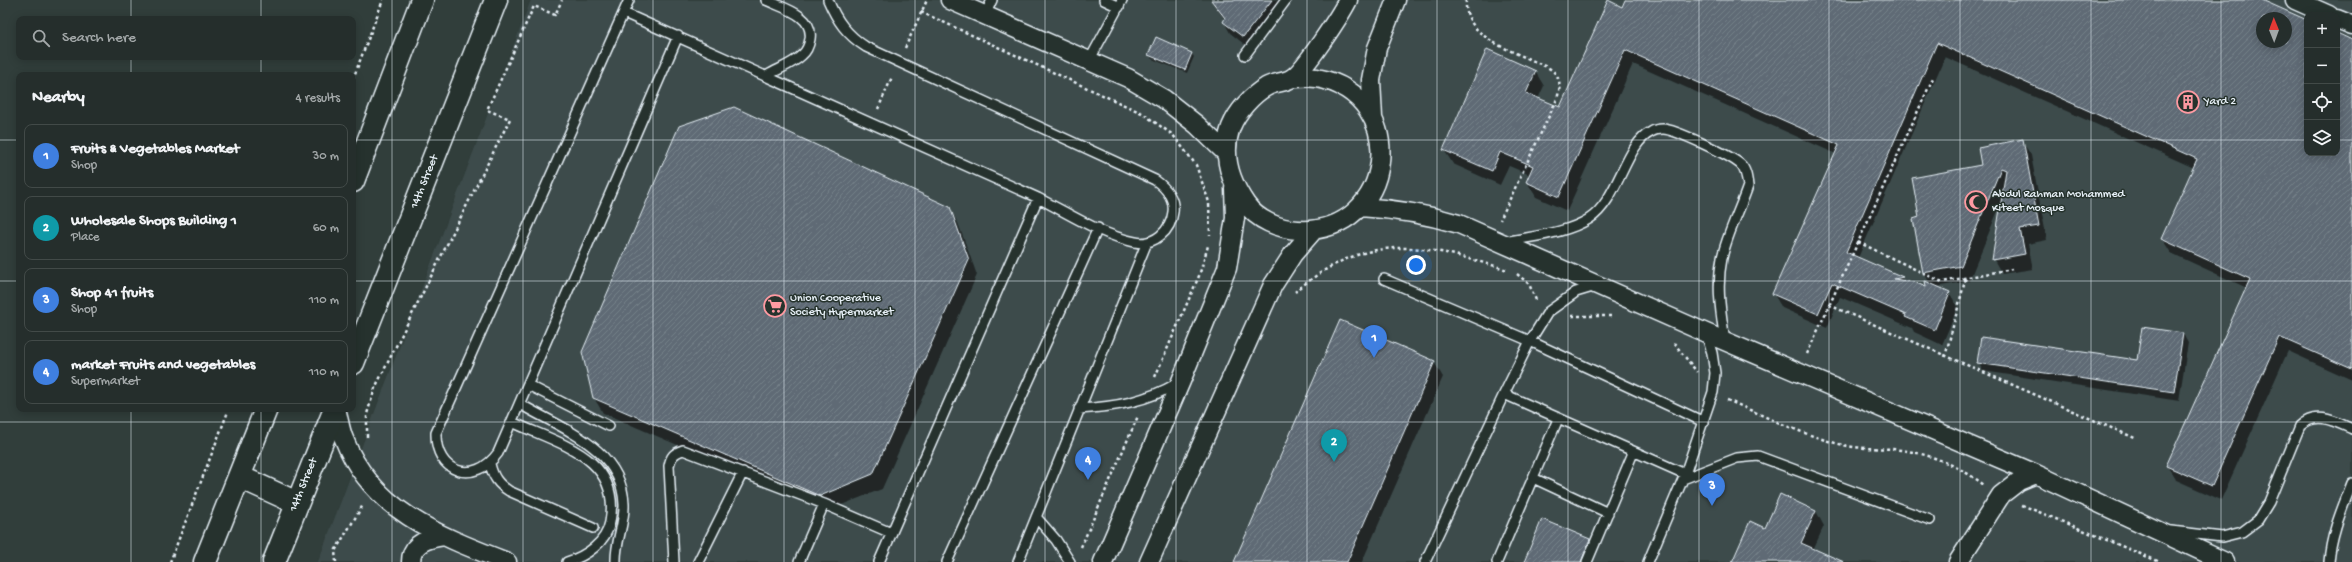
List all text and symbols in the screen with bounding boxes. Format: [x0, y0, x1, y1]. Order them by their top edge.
north arrow [2256, 12, 2292, 48]
map controls [2304, 12, 2340, 156]
button: + [2304, 12, 2340, 48]
search box [16, 16, 356, 60]
icon: search [30, 27, 52, 49]
text: Search here [62, 29, 136, 47]
button: − [2304, 48, 2340, 84]
button: locate [2304, 84, 2340, 120]
text: Nearby [32, 88, 85, 108]
building icon: Yard 2 [2175, 89, 2201, 115]
text: 4 results [296, 91, 340, 106]
place label: Yard 2 [2203, 95, 2236, 109]
button: layers [2304, 120, 2340, 156]
text: Fruits & Vegetables Market [71, 140, 239, 158]
text: 1 [43, 149, 49, 164]
text: 30 m [313, 149, 339, 164]
street label: 14th Street [408, 152, 443, 212]
text: Shop [71, 158, 97, 173]
place label: Abdul Rahman Mohammed Kiteet Mosque [1992, 188, 2126, 216]
mosque icon: Abdul Rahman Mohammed Kiteet Mosque [1963, 189, 1989, 215]
text: Wholesale Shops Building 1 [71, 212, 237, 230]
text: 2 [43, 221, 49, 236]
text: 60 m [313, 221, 339, 236]
text: Place [71, 230, 99, 245]
your location [1406, 255, 1426, 275]
text: Shop 41 fruits [71, 284, 153, 302]
place label: Union Cooperative Society Hypermarket [790, 292, 894, 320]
text: 3 [43, 293, 49, 308]
text: 110 m [309, 293, 339, 308]
supermarket icon: Union Cooperative Society Hypermarket [762, 293, 788, 319]
text: Shop [71, 302, 97, 317]
pin: 1 [1361, 325, 1387, 358]
text: market Fruits and vegetables [71, 356, 255, 374]
text: 4 [43, 365, 49, 380]
text: 110 m [309, 365, 339, 380]
text: Supermarket [71, 374, 140, 389]
pin: 2 [1321, 429, 1347, 462]
pin: 4 [1075, 447, 1101, 480]
street label: 14th Street [287, 455, 322, 515]
pin: 3 [1699, 473, 1725, 506]

